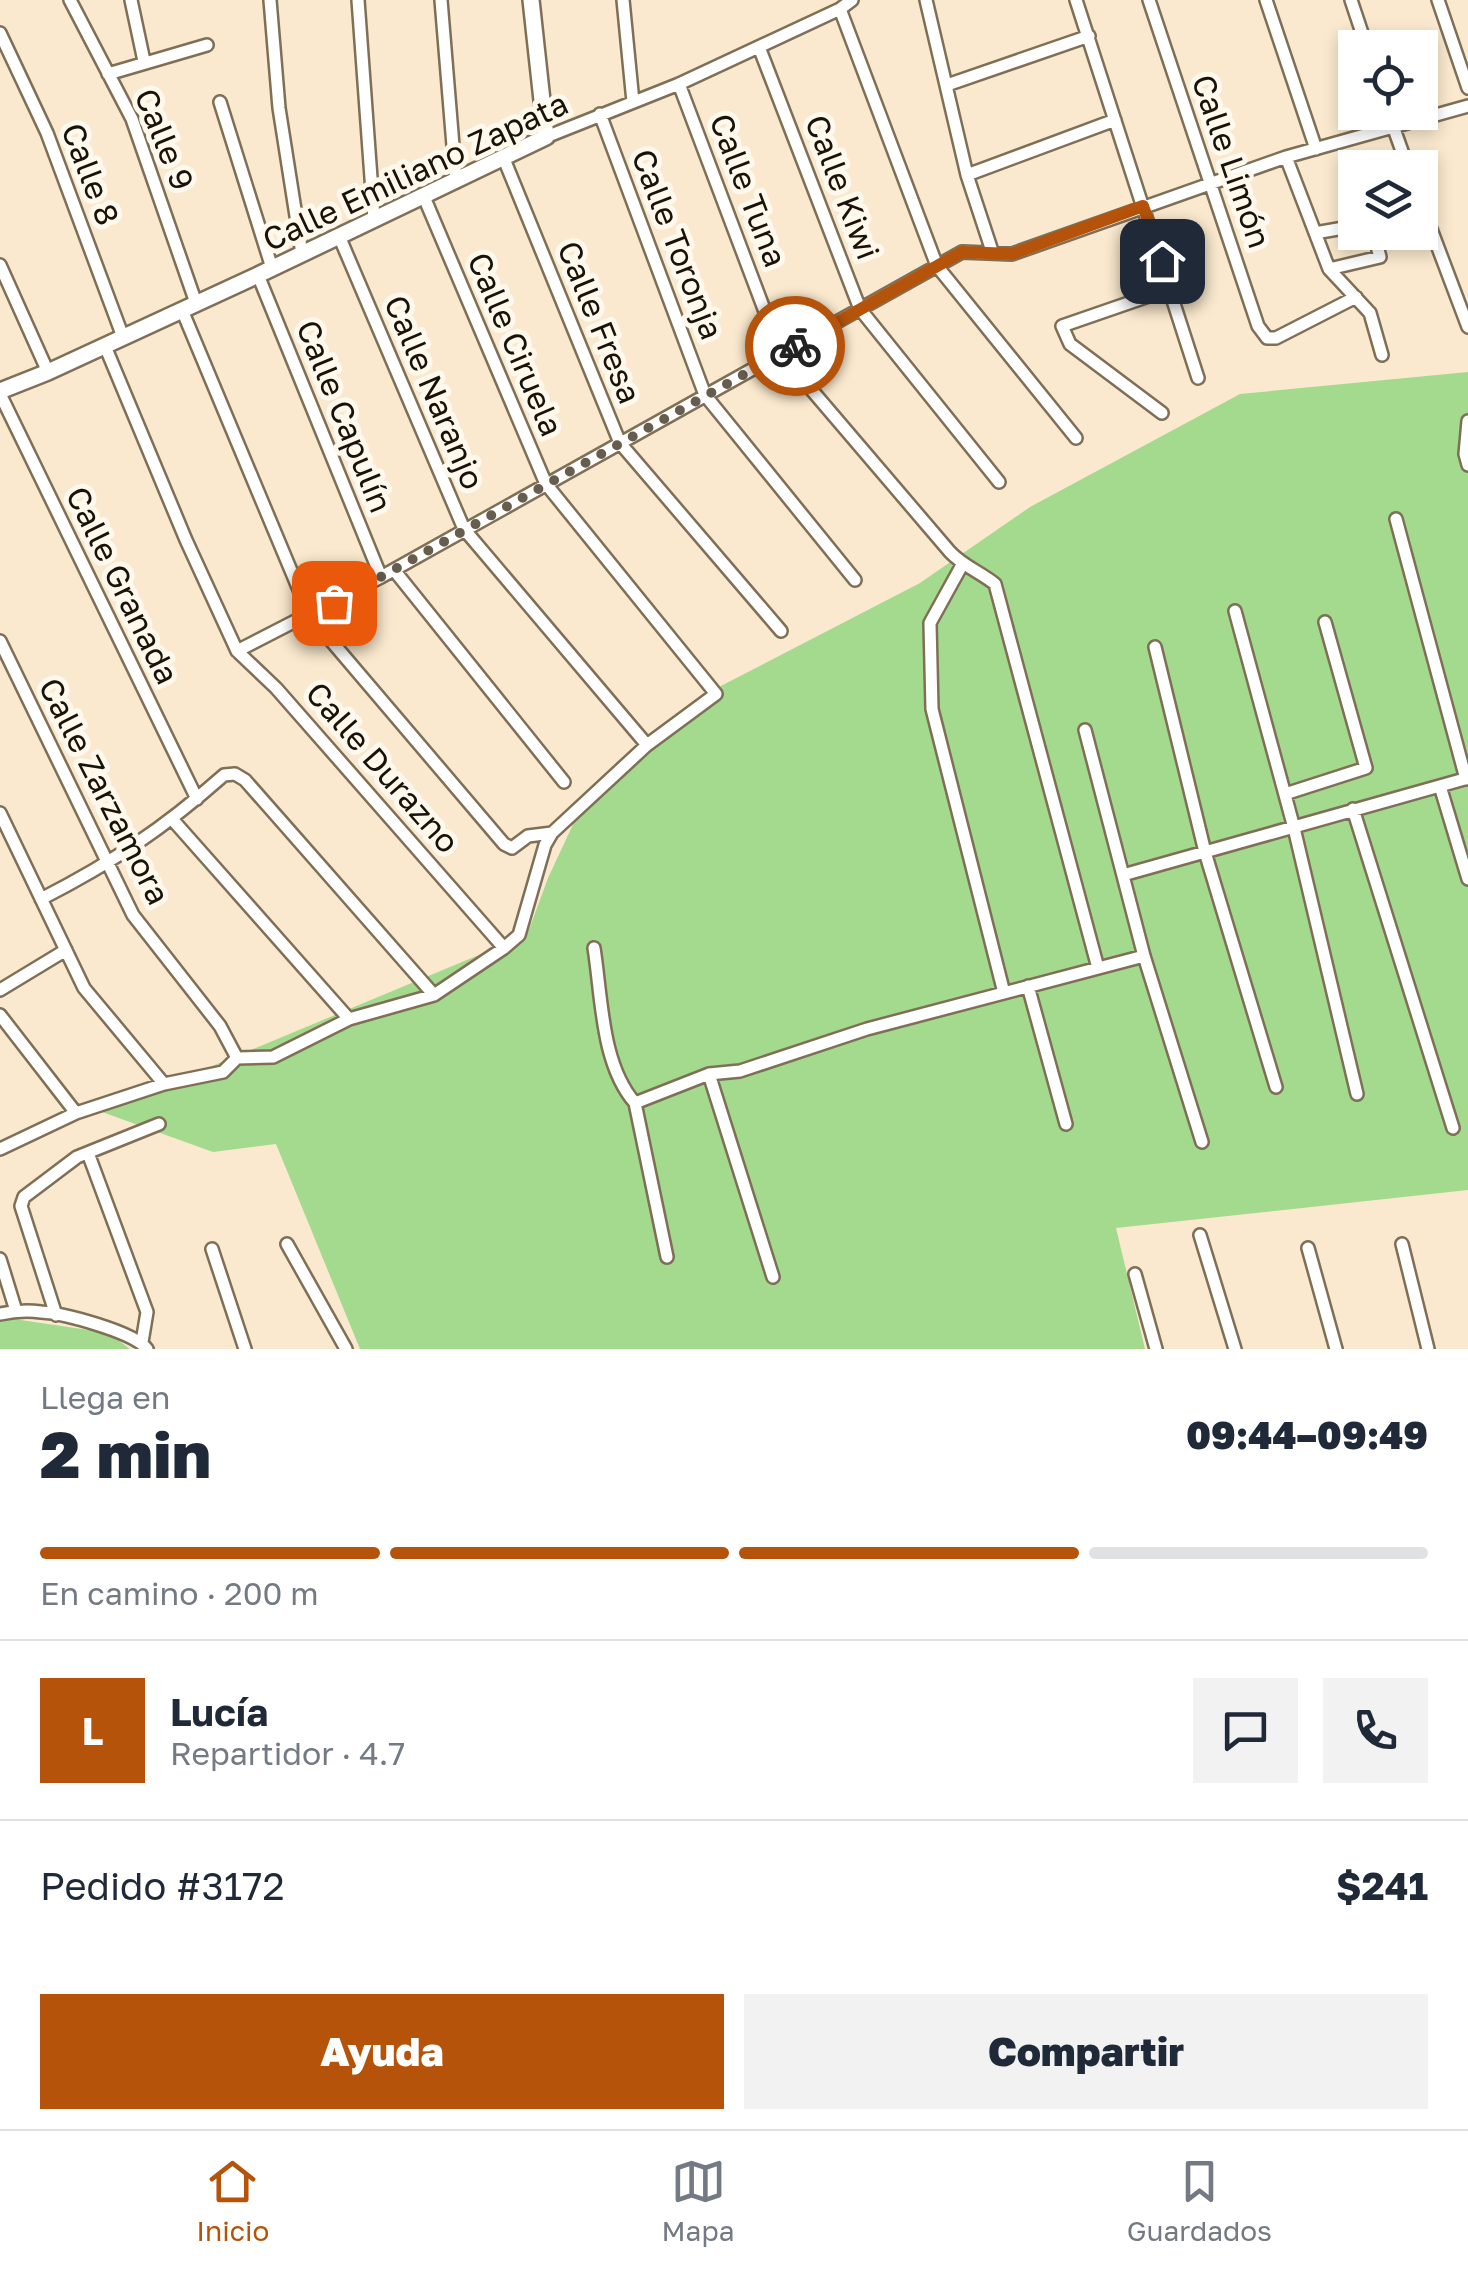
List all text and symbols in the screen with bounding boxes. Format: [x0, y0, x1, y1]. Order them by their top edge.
map controls [1338, 30, 1438, 250]
button: locate [1338, 30, 1438, 130]
street label: Calle Limón [1185, 69, 1279, 253]
street label: Calle 9 [128, 83, 202, 195]
street label: Calle Emiliano Zapata [256, 84, 574, 258]
street label: Calle Tuna [702, 108, 796, 272]
street label: Calle Kiwi [798, 109, 888, 265]
street label: Calle 8 [54, 118, 128, 230]
street label: Calle Toronja [624, 144, 732, 344]
button: layers [1338, 150, 1438, 250]
pin [1120, 219, 1205, 304]
icon: home [1135, 234, 1190, 289]
street label: Calle Fresa [550, 235, 650, 409]
street label: Calle Ciruela [460, 247, 572, 441]
street label: Calle Naranjo [377, 289, 493, 495]
courier [745, 296, 845, 396]
street label: Calle Capulín [289, 314, 401, 518]
icon: bike [768, 319, 823, 374]
street label: Calle Granada [59, 480, 187, 690]
pin [292, 561, 377, 646]
icon: bag [307, 576, 362, 631]
street label: Calle Zarzamora [32, 672, 178, 910]
street label: Calle Durazno [299, 674, 467, 860]
text: Llega en [40, 1378, 170, 1416]
text: 09:44–09:49 [1186, 1412, 1428, 1457]
text: 2 min [40, 1414, 211, 1492]
text: En camino · 200 m [40, 1574, 319, 1612]
button: chat [1193, 1678, 1298, 1783]
button: phone [1323, 1678, 1428, 1783]
text: Lucía [170, 1689, 268, 1734]
text: L [82, 1708, 103, 1753]
text: Repartidor · 4.7 [170, 1734, 405, 1772]
text: Pedido #3172 [40, 1863, 284, 1908]
text: $241 [1336, 1863, 1428, 1908]
button: Ayuda [40, 1994, 724, 2109]
button: Compartir [744, 1994, 1428, 2109]
tab: Inicio [196, 2154, 269, 2247]
tab: Mapa [662, 2154, 734, 2247]
tab: Guardados [1127, 2154, 1272, 2247]

